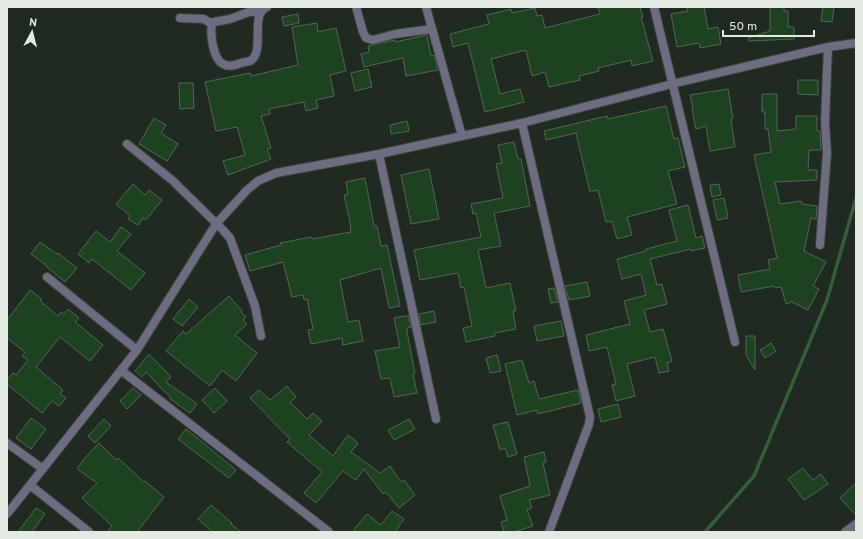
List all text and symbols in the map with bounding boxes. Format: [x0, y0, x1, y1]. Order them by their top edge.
north arrow [12, 12, 52, 52]
scale bar [723, 12, 814, 38]
text: N [28, 16, 38, 30]
text: 50 m [729, 19, 757, 35]

